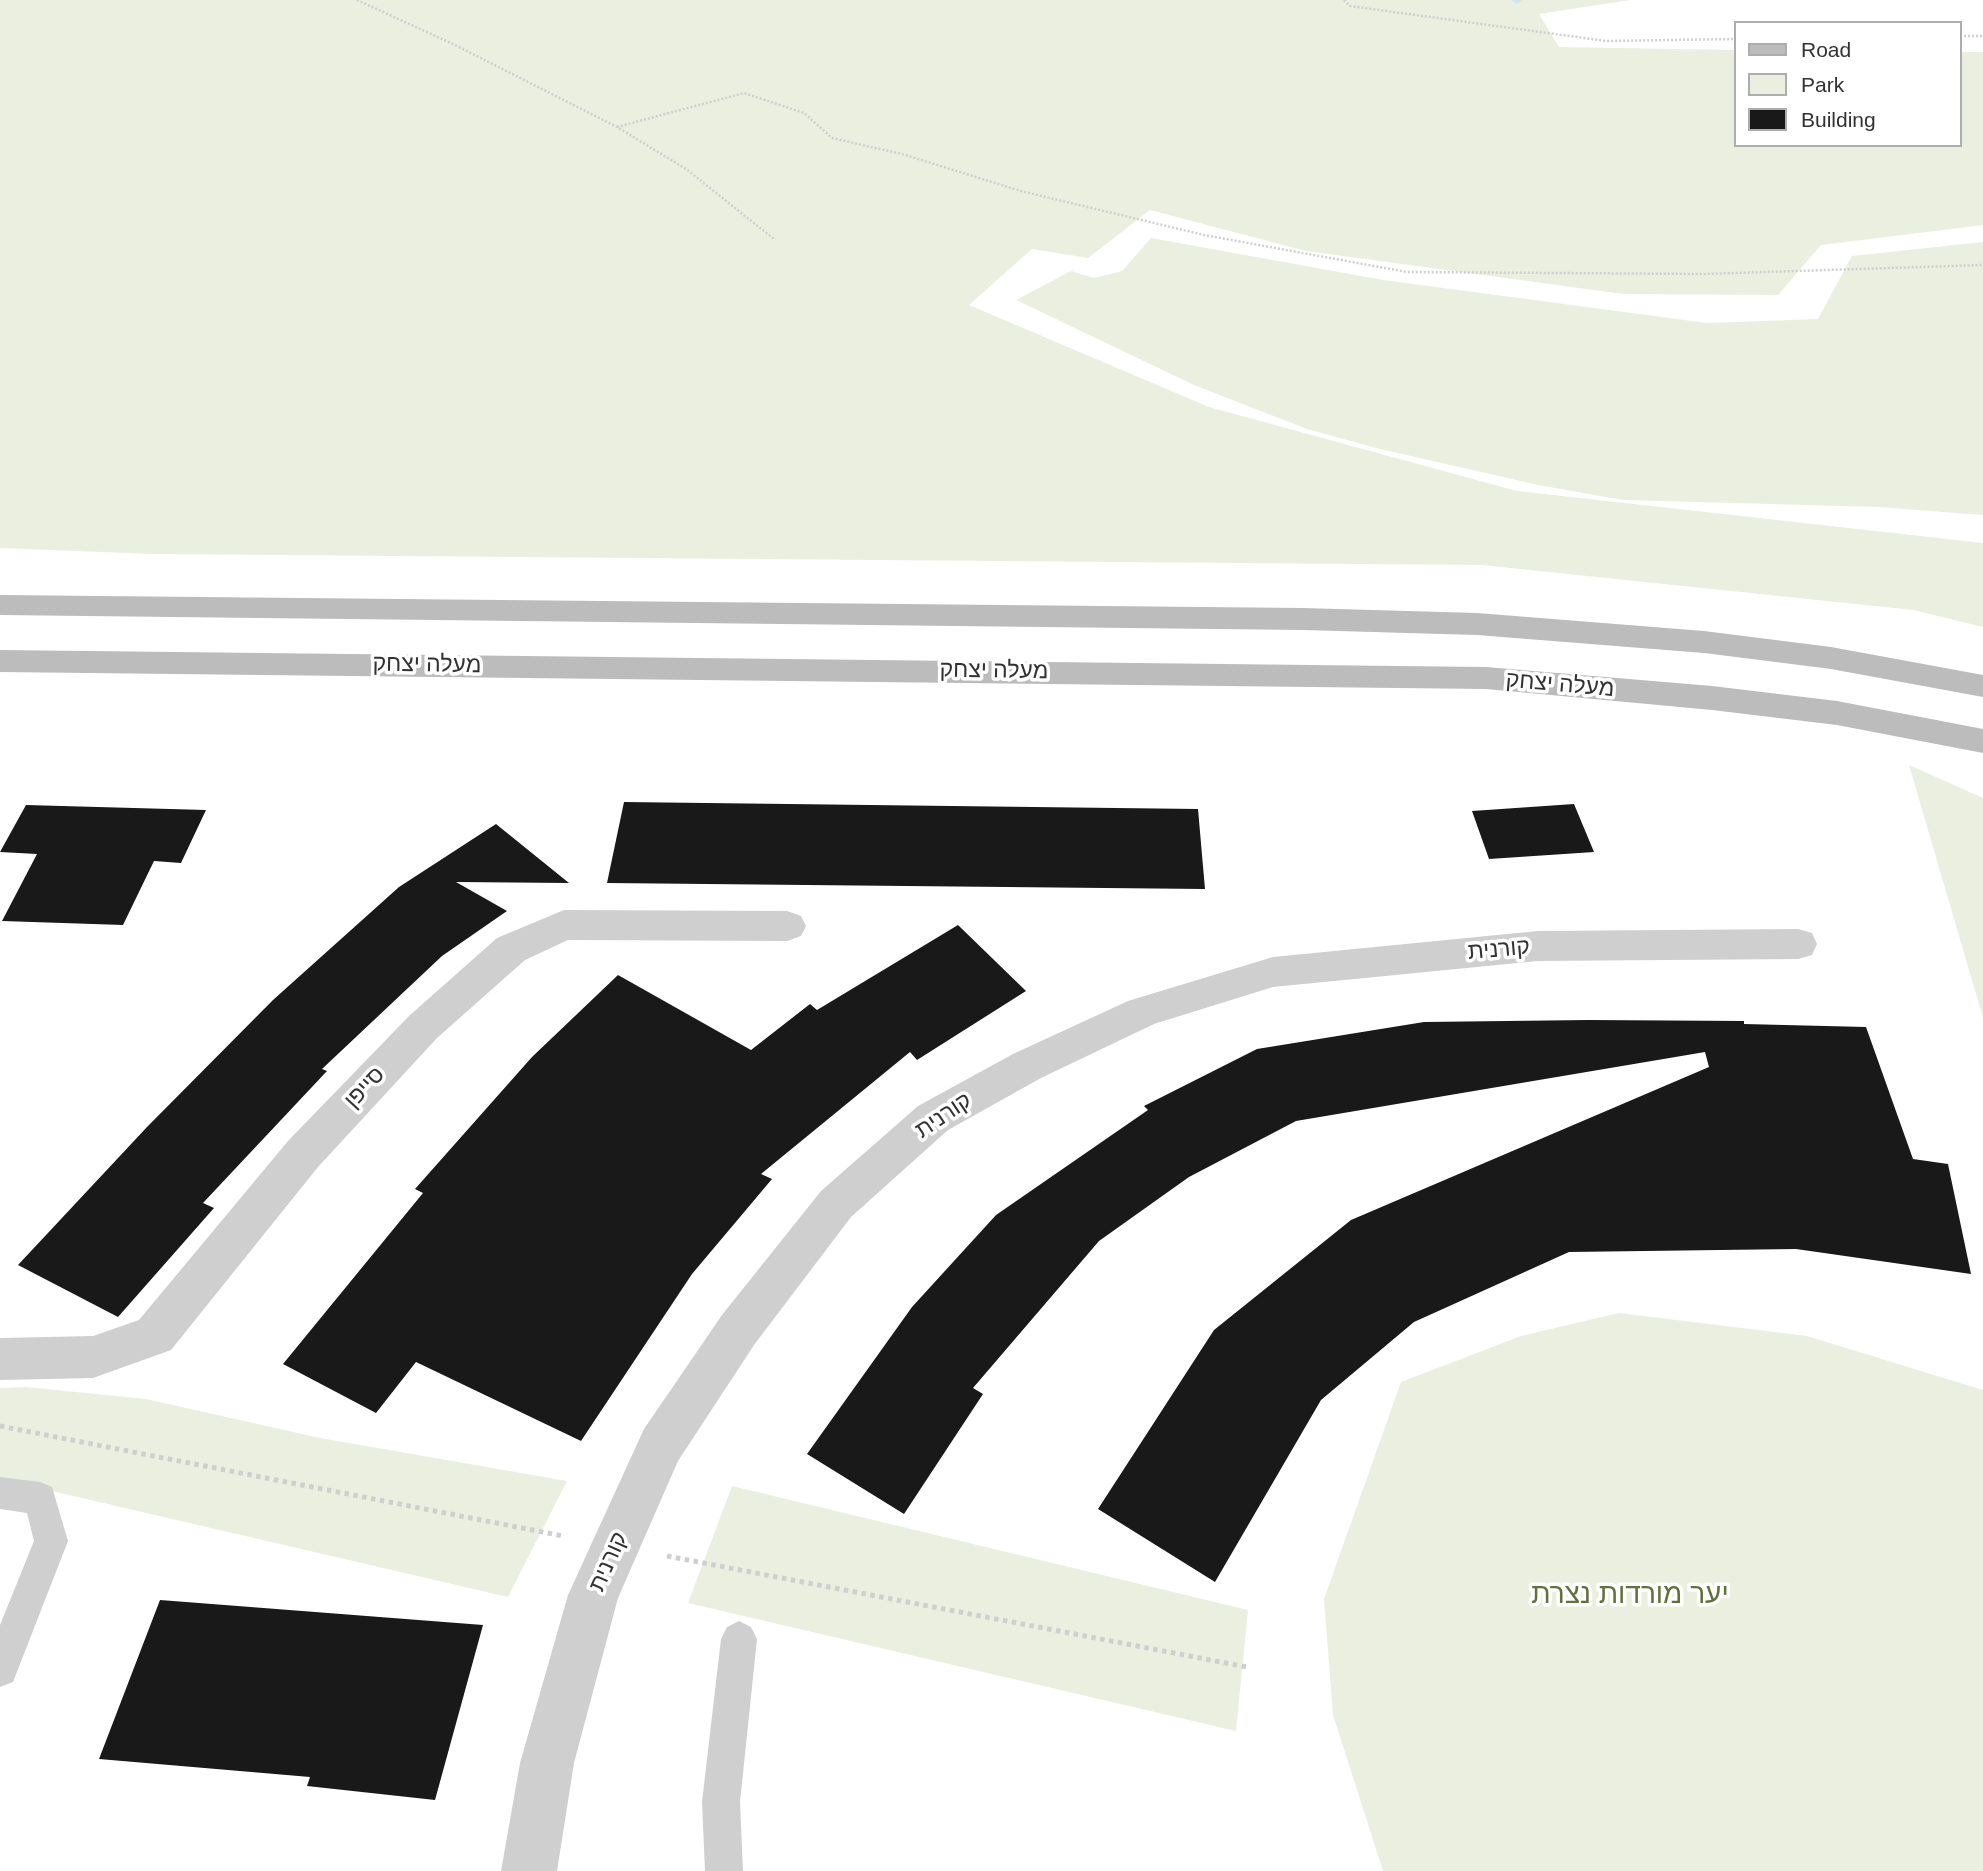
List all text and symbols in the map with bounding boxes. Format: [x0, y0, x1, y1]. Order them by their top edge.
legend [1734, 21, 1962, 147]
text: Road [1801, 38, 1851, 61]
text: Park [1801, 73, 1844, 96]
text: Building [1801, 108, 1876, 131]
street label: מעלה יצחק [372, 650, 482, 680]
street label: מעלה יצחק [939, 656, 1049, 686]
street label: מעלה יצחק [1505, 667, 1615, 703]
street label: קורנית [1467, 934, 1531, 966]
street label: סייפן [339, 1062, 391, 1114]
street label: קורנית [911, 1087, 977, 1145]
street label: קורנית [584, 1528, 634, 1596]
park label: יער מורדות נצרת [1531, 1578, 1729, 1612]

